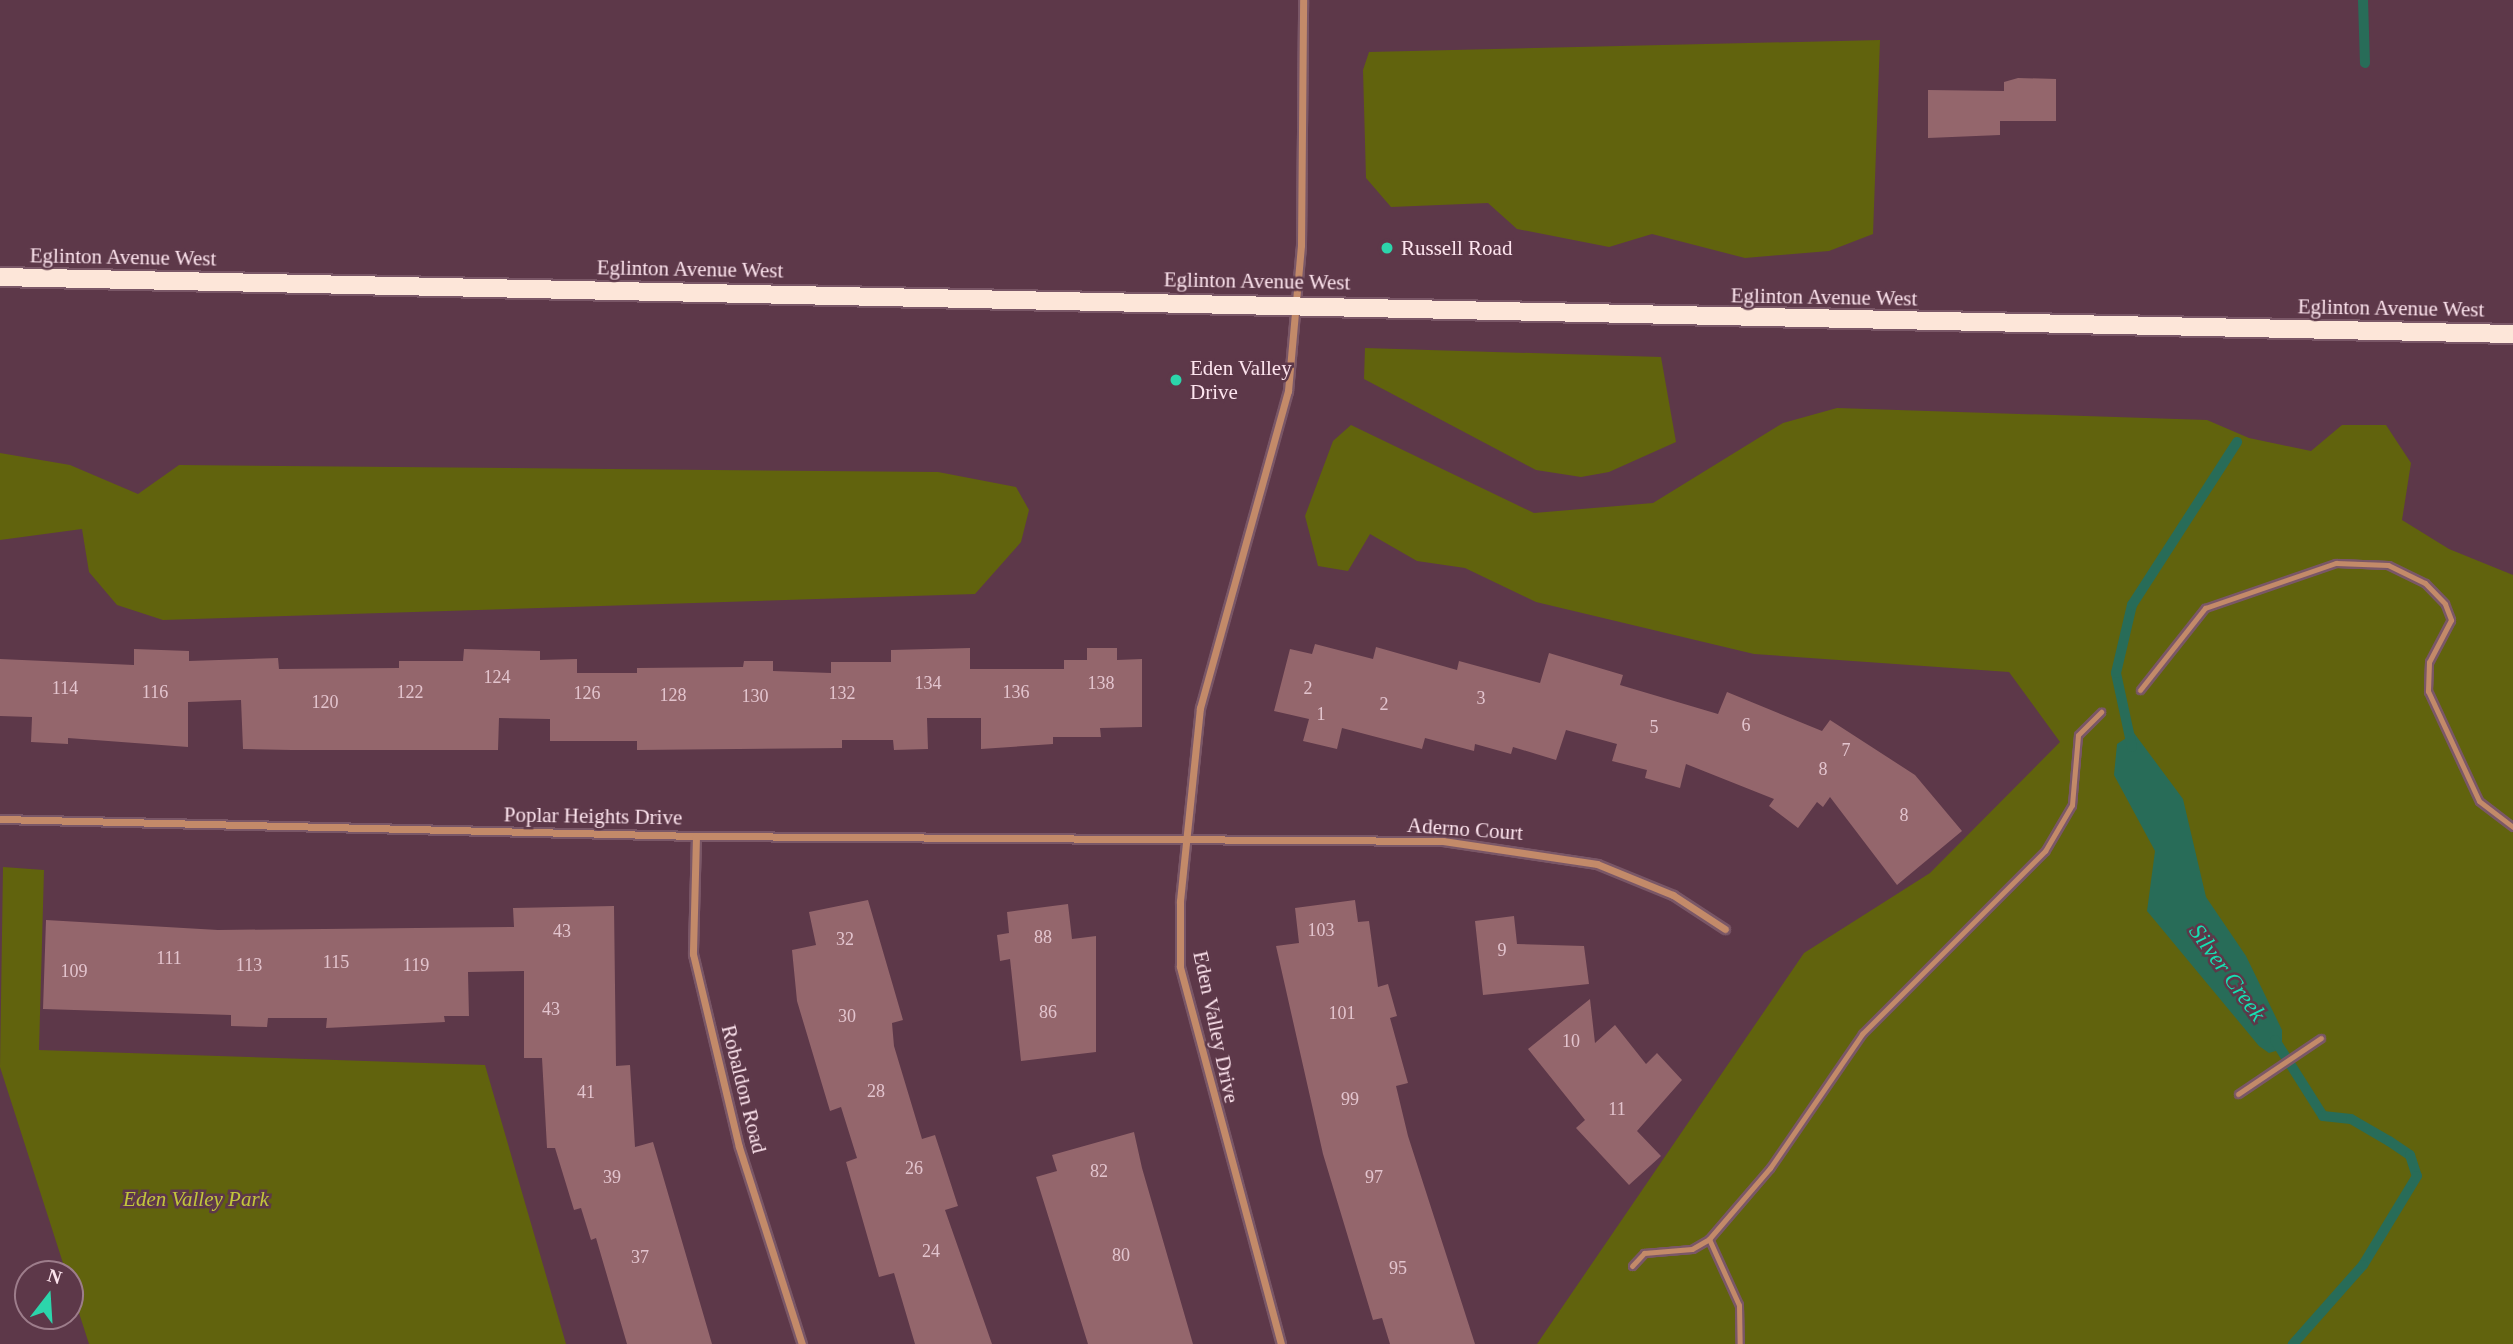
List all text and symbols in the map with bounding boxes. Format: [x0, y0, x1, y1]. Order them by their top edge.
place label: Russell Road [1401, 235, 1512, 261]
marker: Russell Road [1379, 240, 1395, 256]
street label: Eglinton Avenue West [29, 243, 217, 271]
street label: Eglinton Avenue West [596, 255, 784, 283]
street label: Eglinton Avenue West [1163, 267, 1351, 295]
street label: Eglinton Avenue West [1730, 283, 1918, 311]
street label: Eglinton Avenue West [2297, 294, 2485, 322]
place label: Eden Valley Drive [1190, 355, 1292, 405]
marker: Eden Valley Drive [1168, 372, 1184, 388]
house number: 124 [484, 666, 510, 688]
house number: 134 [915, 672, 942, 694]
house number: 138 [1088, 672, 1114, 694]
house number: 114 [52, 677, 78, 699]
house number: 2 [1304, 677, 1312, 699]
house number: 116 [142, 681, 168, 703]
house number: 122 [396, 681, 424, 703]
house number: 136 [1002, 681, 1030, 703]
house number: 126 [574, 682, 600, 704]
house number: 132 [828, 682, 856, 704]
house number: 128 [660, 684, 686, 706]
house number: 130 [742, 685, 768, 707]
house number: 3 [1476, 687, 1486, 709]
house number: 120 [312, 691, 338, 713]
house number: 2 [1380, 693, 1388, 715]
house number: 1 [1316, 703, 1326, 725]
house number: 6 [1742, 714, 1750, 736]
house number: 5 [1650, 716, 1658, 738]
house number: 7 [1842, 739, 1851, 761]
house number: 8 [1818, 758, 1828, 780]
street label: Poplar Heights Drive [504, 802, 682, 830]
house number: 8 [1899, 804, 1909, 826]
street label: Aderno Court [1406, 812, 1524, 846]
house number: 103 [1308, 919, 1334, 941]
water label: Silver Creek [2182, 919, 2272, 1027]
house number: 43 [553, 920, 571, 942]
house number: 88 [1034, 926, 1052, 948]
house number: 32 [836, 928, 854, 950]
house number: 9 [1498, 939, 1506, 961]
house number: 111 [156, 947, 182, 969]
street label: Eden Valley Drive [1188, 949, 1244, 1105]
house number: 115 [323, 951, 349, 973]
house number: 113 [236, 954, 262, 976]
house number: 119 [403, 954, 429, 976]
house number: 109 [60, 960, 88, 982]
house number: 43 [542, 998, 560, 1020]
house number: 86 [1039, 1001, 1057, 1023]
house number: 101 [1329, 1002, 1356, 1024]
house number: 30 [838, 1005, 856, 1027]
street label: Robaldon Road [716, 1022, 772, 1156]
house number: 10 [1562, 1030, 1580, 1052]
house number: 28 [867, 1080, 885, 1102]
house number: 41 [577, 1081, 595, 1103]
house number: 99 [1341, 1088, 1359, 1110]
house number: 11 [1608, 1098, 1626, 1120]
house number: 26 [905, 1157, 923, 1179]
house number: 82 [1090, 1160, 1108, 1182]
house number: 39 [603, 1166, 621, 1188]
house number: 97 [1365, 1166, 1383, 1188]
park label: Eden Valley Park [123, 1186, 269, 1212]
house number: 24 [922, 1240, 940, 1262]
house number: 80 [1112, 1244, 1130, 1266]
house number: 37 [631, 1246, 649, 1268]
house number: 95 [1389, 1257, 1407, 1279]
north arrow [14, 1260, 84, 1330]
text: N [45, 1264, 64, 1288]

